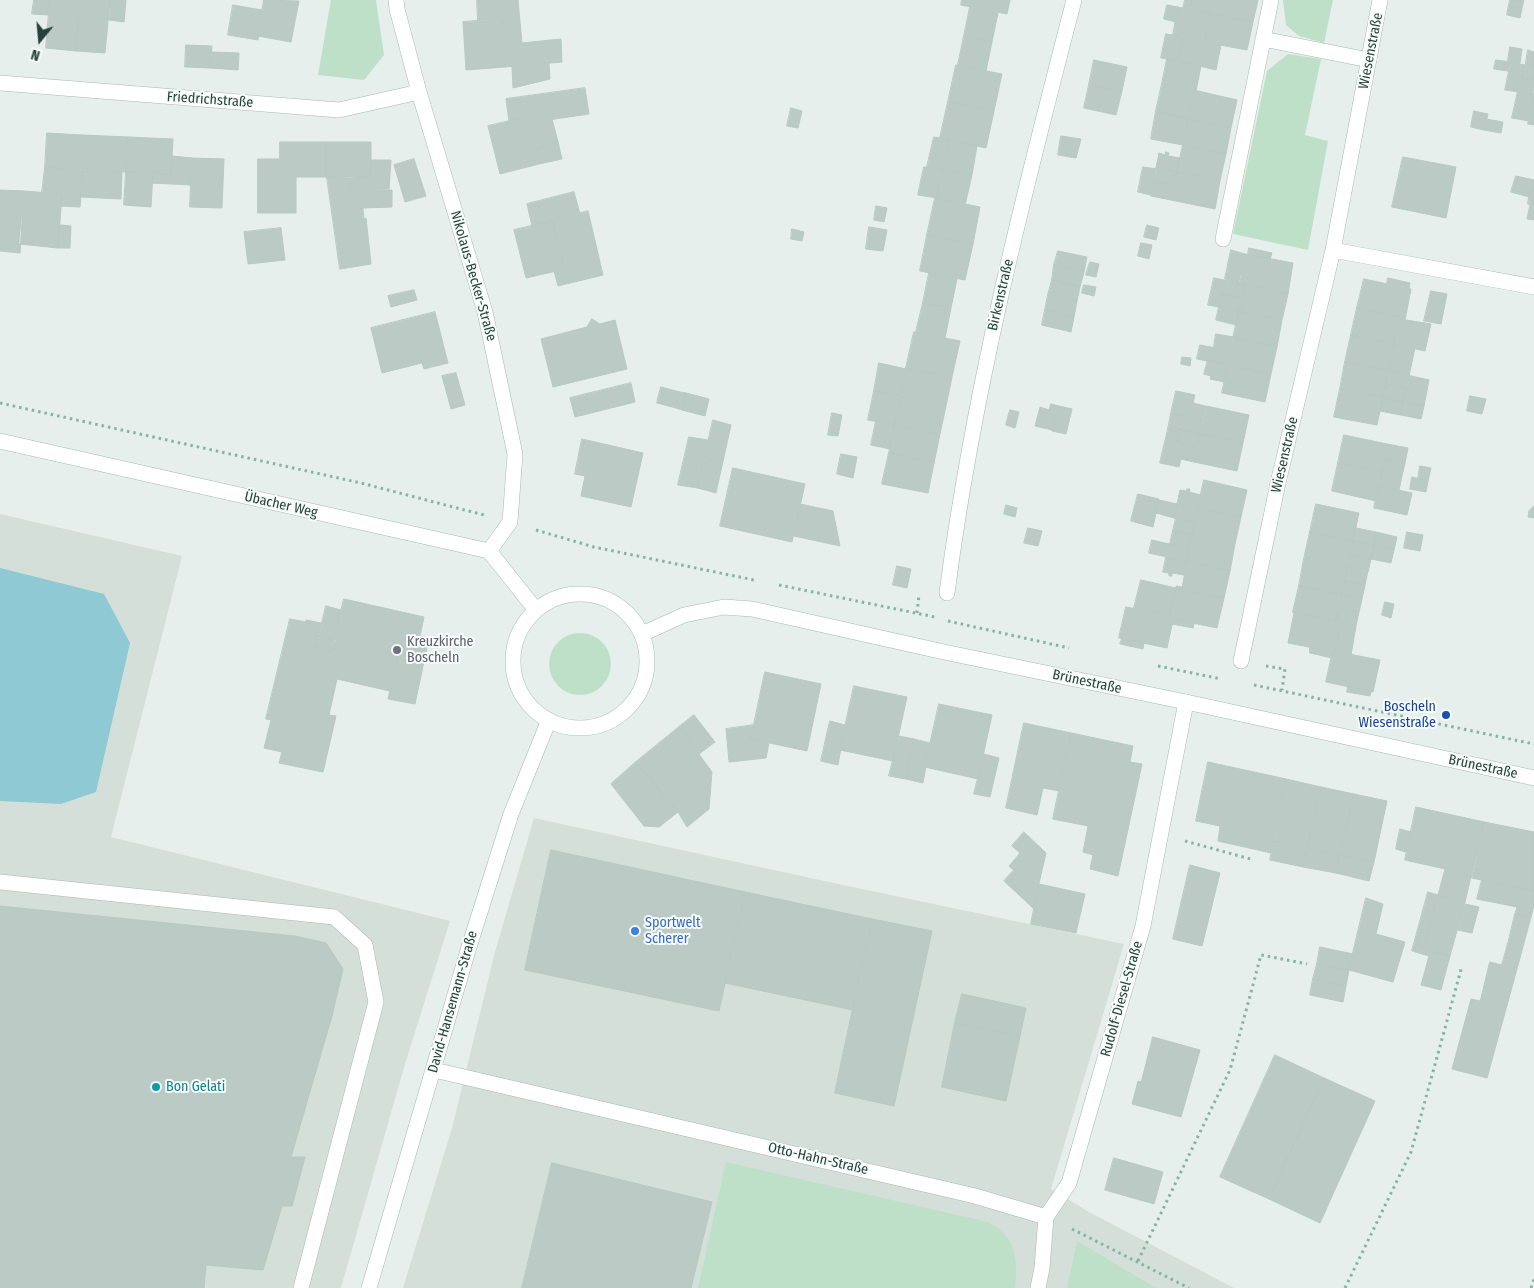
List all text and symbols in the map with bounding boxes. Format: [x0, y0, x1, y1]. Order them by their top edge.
street label: Wiesenstraße [1355, 11, 1387, 91]
north arrow [15, 15, 65, 65]
text: N [29, 45, 42, 64]
street label: Friedrichstraße [166, 89, 254, 111]
street label: Nikolaus-Becker-Straße [446, 209, 500, 343]
street label: Birkenstraße [985, 258, 1017, 332]
street label: Wiesenstraße [1268, 415, 1302, 495]
street label: Übacher Weg [243, 488, 319, 522]
place label: Kreuzkirche Boscheln [407, 634, 473, 666]
marker: Kreuzkirche Boscheln [391, 644, 403, 656]
street label: Brünestraße [1051, 666, 1123, 698]
place label: Boscheln Wiesenstraße [1359, 699, 1436, 732]
marker: Boscheln Wiesenstraße [1440, 709, 1452, 721]
street label: Brünestraße [1447, 751, 1519, 783]
place label: Sportwelt Scherer [645, 915, 701, 948]
marker: Sportwelt Scherer [629, 925, 641, 937]
street label: David-Hansemann-Straße [425, 929, 481, 1075]
street label: Rudolf-Diesel-Straße [1097, 939, 1147, 1059]
place label: Bon Gelati [166, 1079, 225, 1095]
marker: Bon Gelati [150, 1081, 162, 1093]
street label: Otto-Hahn-Straße [766, 1139, 870, 1179]

